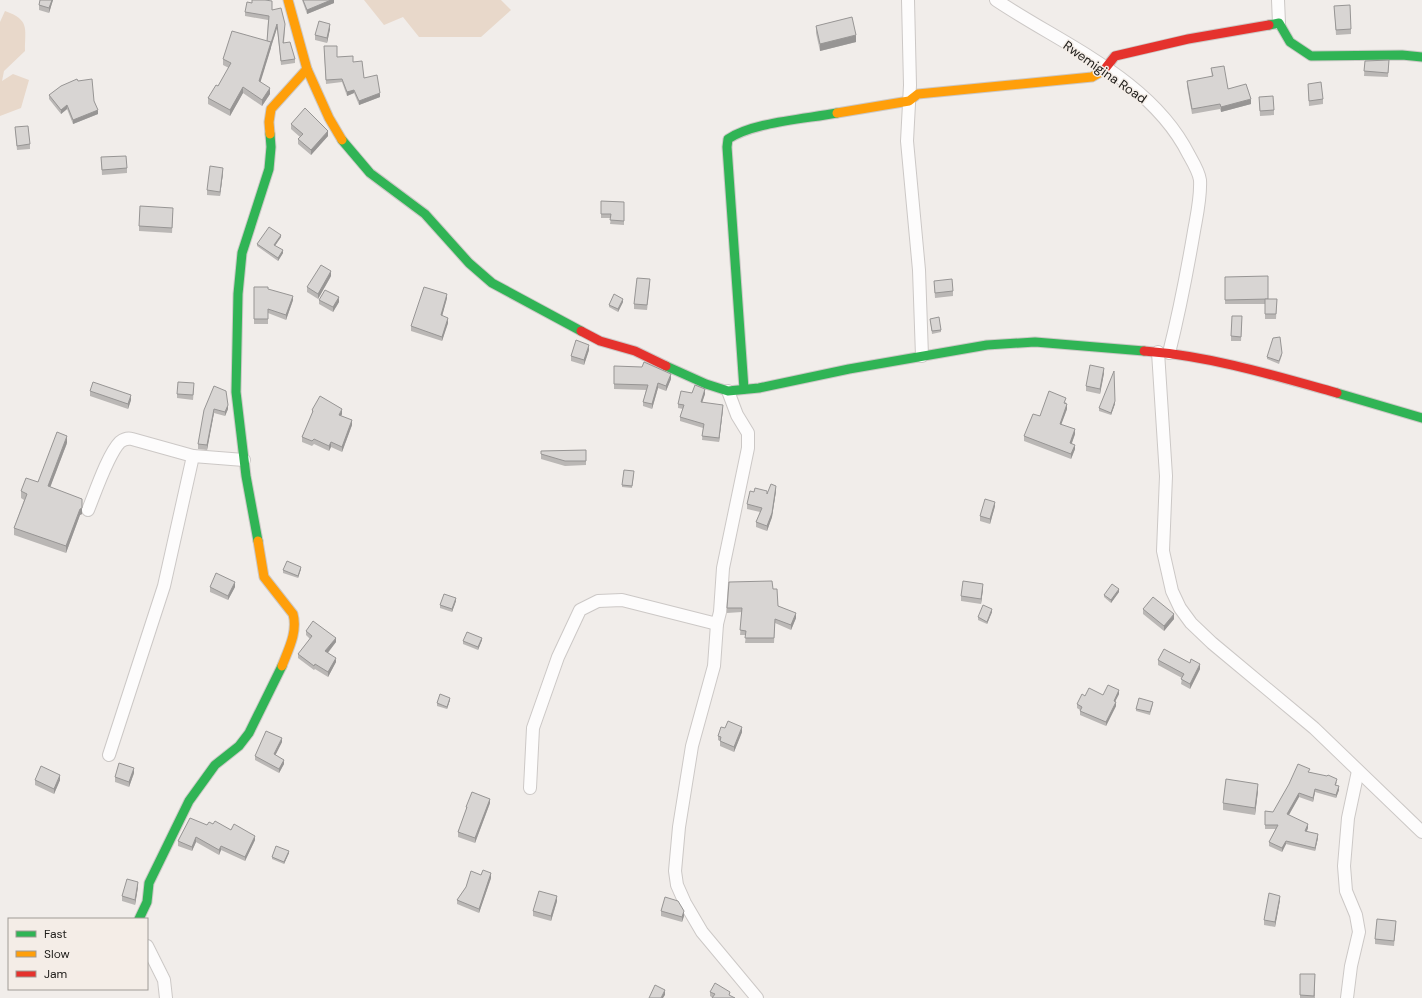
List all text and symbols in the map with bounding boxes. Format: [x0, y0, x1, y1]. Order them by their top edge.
street label: Rwemigina Road [1060, 37, 1150, 107]
legend [8, 918, 148, 990]
text: Fast [44, 926, 67, 942]
text: Slow [44, 946, 70, 962]
text: Jam [44, 966, 67, 982]

